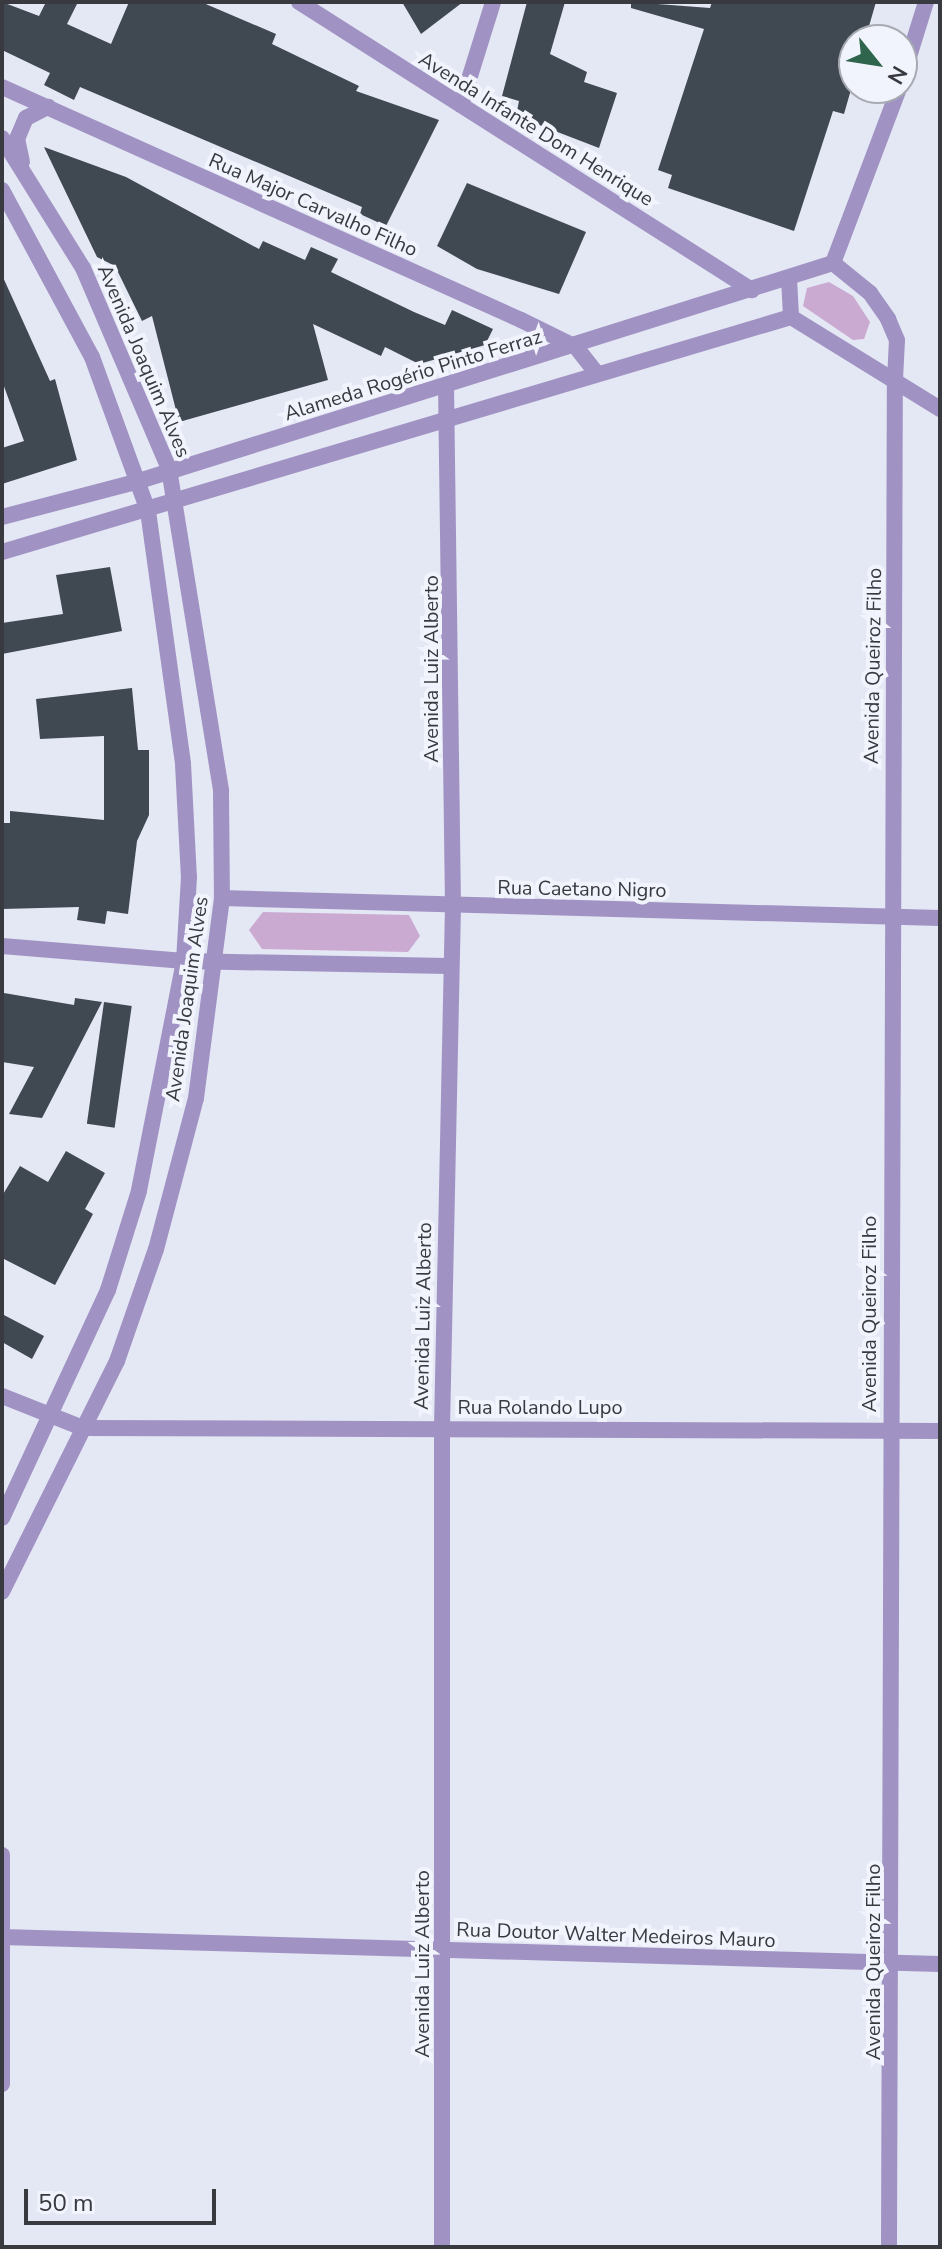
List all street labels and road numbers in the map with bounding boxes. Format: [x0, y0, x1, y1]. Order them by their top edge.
street label: Avenda Infante Dom Henrique [414, 47, 658, 211]
street label: Rua Major Carvalho Filho [205, 148, 421, 262]
street label: Avenida Joaquim Alves [93, 261, 195, 461]
street label: Alameda Rogério Pinto Ferraz [281, 324, 545, 426]
street label: Avenida Queiroz Filho [859, 568, 887, 764]
street label: Avenida Luiz Alberto [419, 575, 443, 763]
street label: Rua Caetano Nigro [497, 876, 667, 902]
street label: Avenida Joaquim Alves [161, 895, 213, 1103]
street label: Avenida Queiroz Filho [857, 1216, 881, 1412]
street label: Avenida Luiz Alberto [409, 1222, 437, 1410]
street label: Rua Rolando Lupo [457, 1395, 623, 1419]
street label: Avenida Queiroz Filho [861, 1864, 885, 2060]
street label: Avenida Luiz Alberto [410, 1870, 434, 2058]
street label: Rua Doutor Walter Medeiros Mauro [456, 1917, 776, 1953]

